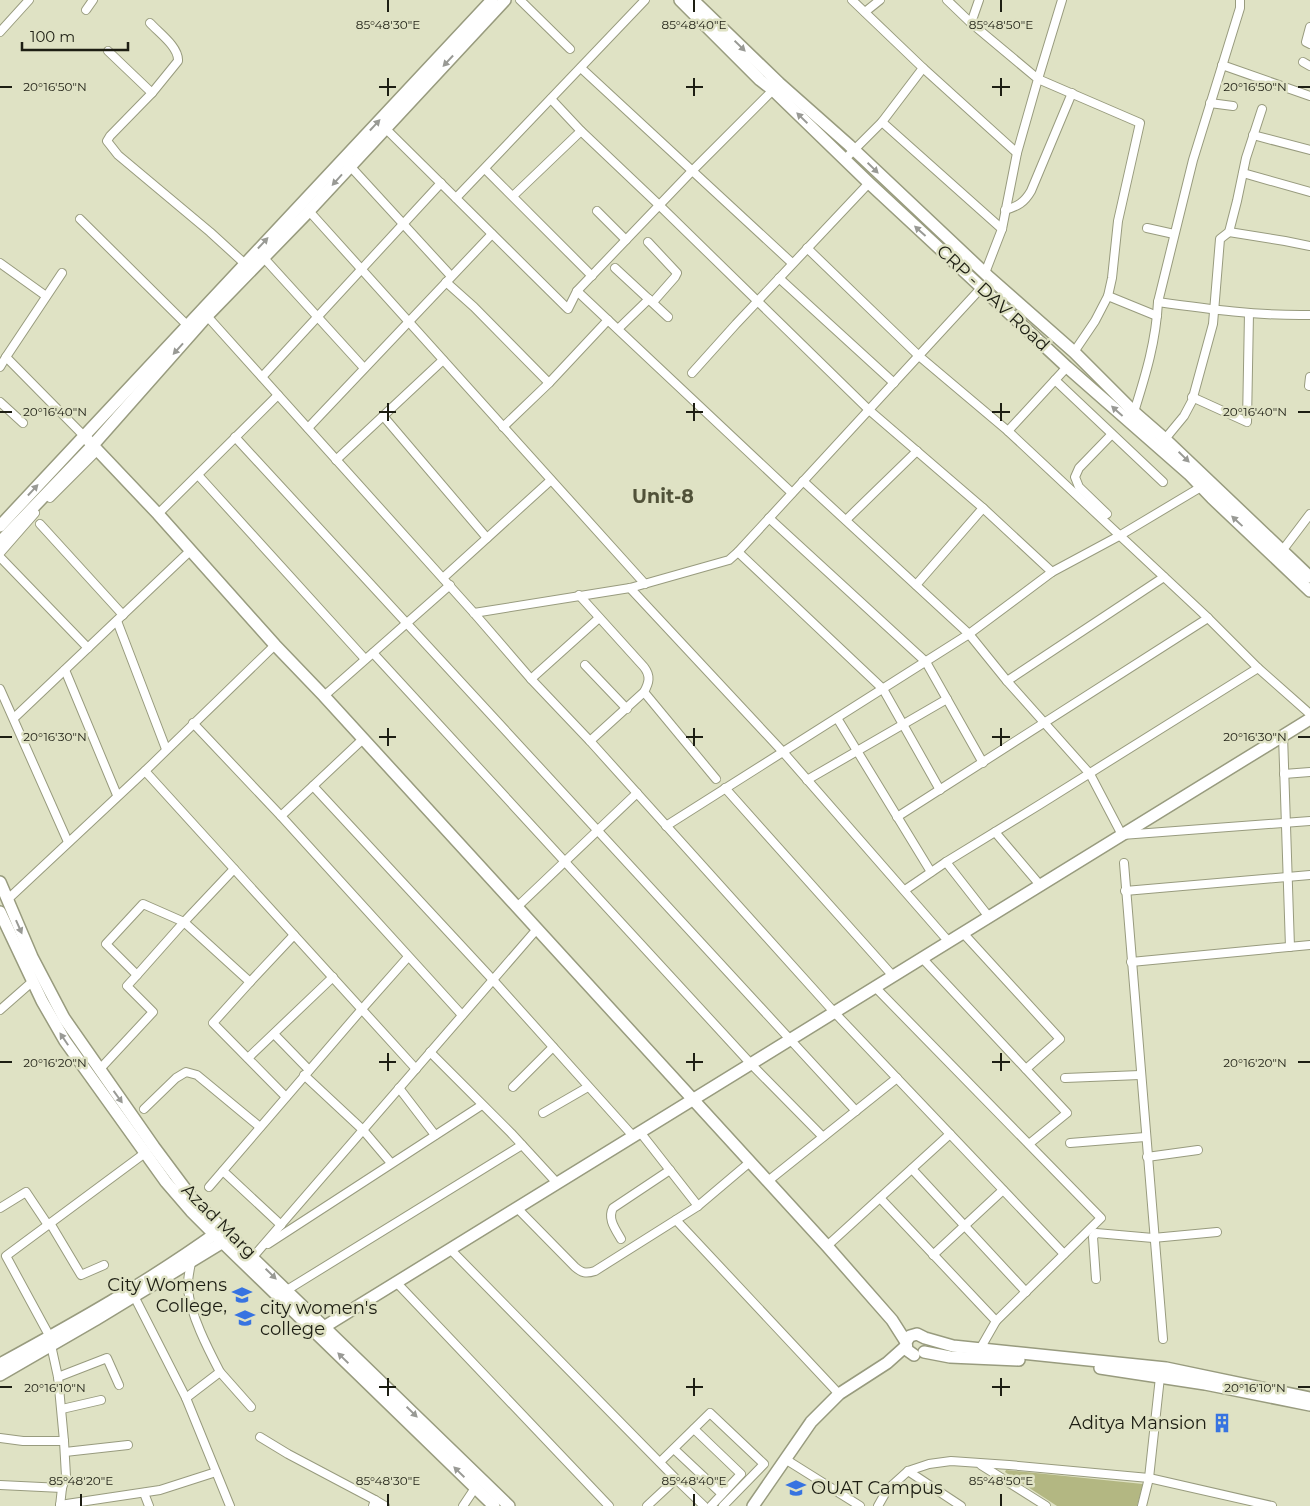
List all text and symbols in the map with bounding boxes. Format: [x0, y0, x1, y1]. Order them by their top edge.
text: 85°48'30"E [356, 17, 420, 32]
text: 85°48'40"E [662, 17, 726, 32]
text: 85°48'50"E [969, 17, 1033, 32]
scale bar [22, 20, 129, 52]
text: 100 m [30, 27, 75, 46]
one-way arrow [734, 40, 746, 52]
one-way arrow [442, 55, 454, 67]
text: 20°16'50"N [23, 79, 87, 94]
text: 20°16'50"N [1223, 79, 1287, 94]
one-way arrow [797, 113, 809, 125]
one-way arrow [369, 119, 381, 131]
one-way arrow [867, 162, 879, 174]
one-way arrow [331, 174, 343, 186]
one-way arrow [913, 225, 926, 236]
one-way arrow [257, 237, 269, 249]
street label: CRP - DAV Road [932, 240, 1054, 356]
one-way arrow [172, 343, 184, 355]
text: 20°16'40"N [23, 404, 87, 419]
text: 20°16'40"N [1223, 404, 1287, 419]
one-way arrow [1112, 405, 1124, 417]
one-way arrow [1178, 451, 1190, 463]
one-way arrow [27, 485, 39, 497]
district label: Unit-8 [632, 485, 694, 508]
one-way arrow [1231, 515, 1243, 527]
text: 20°16'30"N [23, 729, 87, 744]
text: 20°16'30"N [1223, 729, 1287, 744]
one-way arrow [16, 920, 24, 934]
one-way arrow [59, 1032, 69, 1046]
text: 20°16'20"N [23, 1055, 87, 1070]
text: 20°16'20"N [1223, 1055, 1287, 1070]
one-way arrow [113, 1090, 123, 1104]
street label: Azad Marg [177, 1179, 261, 1263]
one-way arrow [264, 1268, 276, 1280]
place label: City Womens College, [107, 1274, 227, 1317]
school or university icon: City Womens College, [231, 1284, 253, 1306]
place label: city women's college [260, 1297, 377, 1340]
school or university icon: city women's college [234, 1307, 256, 1329]
one-way arrow [337, 1352, 349, 1364]
text: 20°16'10"N [24, 1380, 86, 1395]
text: 20°16'10"N [1224, 1380, 1286, 1395]
one-way arrow [405, 1406, 417, 1418]
place label: Aditya Mansion [1069, 1412, 1207, 1434]
building icon: Aditya Mansion [1211, 1412, 1233, 1434]
one-way arrow [454, 1466, 466, 1478]
text: 85°48'20"E [49, 1473, 113, 1488]
text: 85°48'30"E [356, 1473, 420, 1488]
text: 85°48'40"E [662, 1473, 726, 1488]
text: 85°48'50"E [969, 1473, 1033, 1488]
school or university icon: OUAT Campus [785, 1477, 807, 1499]
place label: OUAT Campus [811, 1477, 943, 1499]

